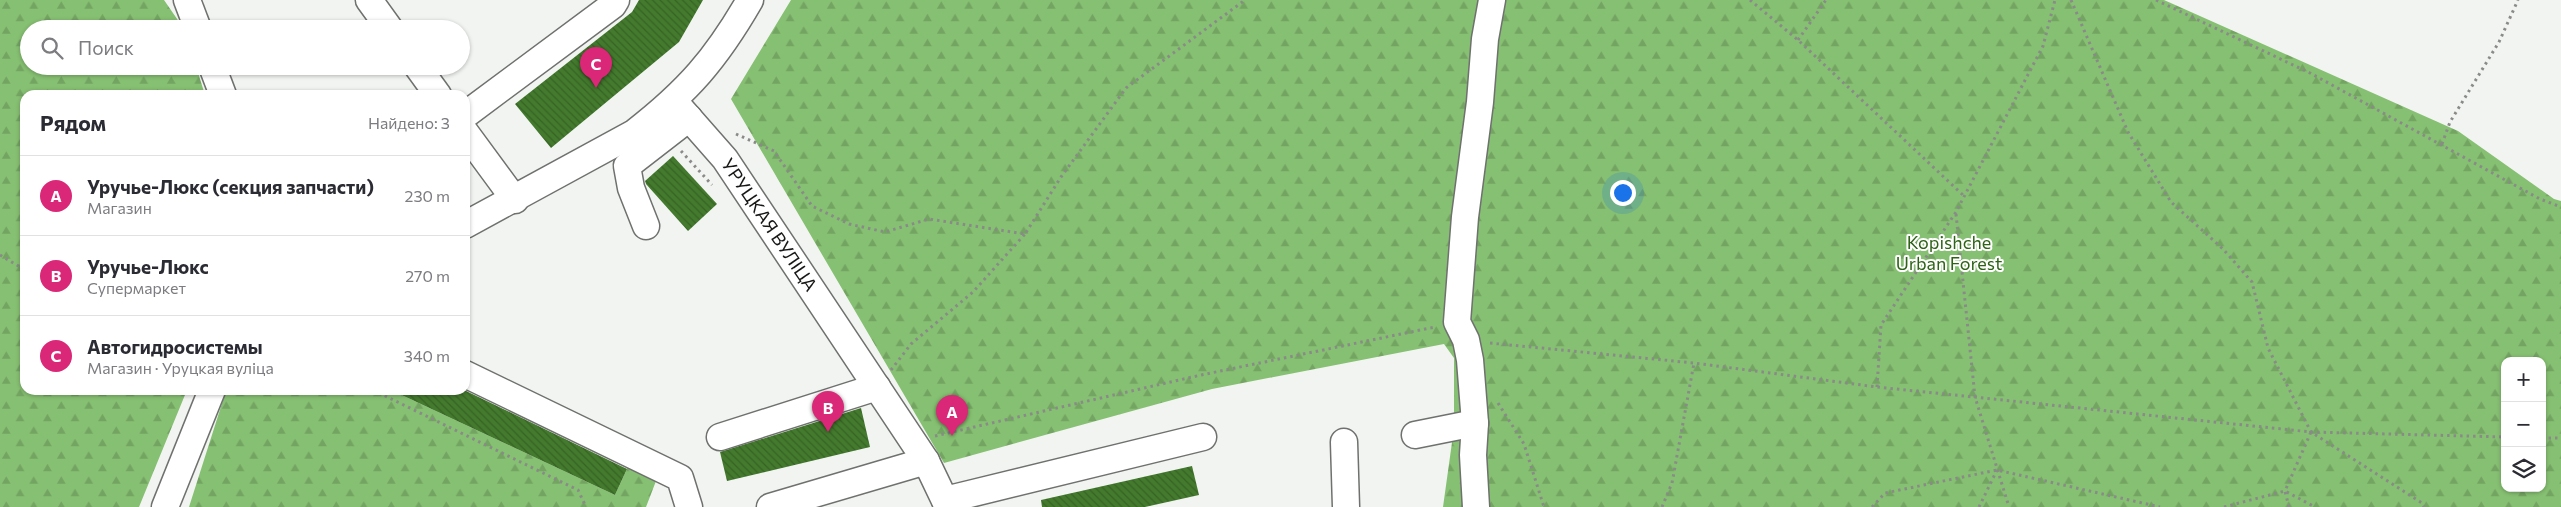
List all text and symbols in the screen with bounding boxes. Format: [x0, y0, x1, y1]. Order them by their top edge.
search box [20, 20, 470, 75]
icon: search [38, 34, 66, 62]
text: Поиск [78, 36, 134, 59]
pin: C [580, 47, 612, 88]
text: Рядом [40, 110, 106, 135]
text: Найдено: 3 [368, 113, 450, 132]
street label: УРУЦКАЯ ВУЛІЦА [717, 154, 822, 295]
text: Уручье-Люкс (секция запчасти) [87, 175, 374, 198]
your location [1610, 180, 1636, 206]
text: A [50, 186, 62, 205]
text: 230 m [405, 186, 450, 205]
text: Магазин [87, 198, 152, 217]
park label: Kopishche Urban Forest [1896, 231, 2002, 274]
text: Уручье-Люкс [87, 255, 209, 278]
text: B [51, 266, 61, 285]
text: 270 m [405, 266, 450, 285]
text: Супермаркет [87, 278, 186, 297]
text: Автогидросистемы [87, 335, 263, 358]
text: C [51, 346, 61, 365]
text: 340 m [404, 346, 450, 365]
map controls [2501, 357, 2546, 492]
button: + [2501, 357, 2546, 402]
text: Магазин · Уруцкая вуліца [87, 358, 274, 377]
pin: B [812, 391, 844, 432]
pin: A [936, 395, 968, 436]
button: − [2501, 402, 2546, 447]
button: layers [2501, 447, 2546, 492]

